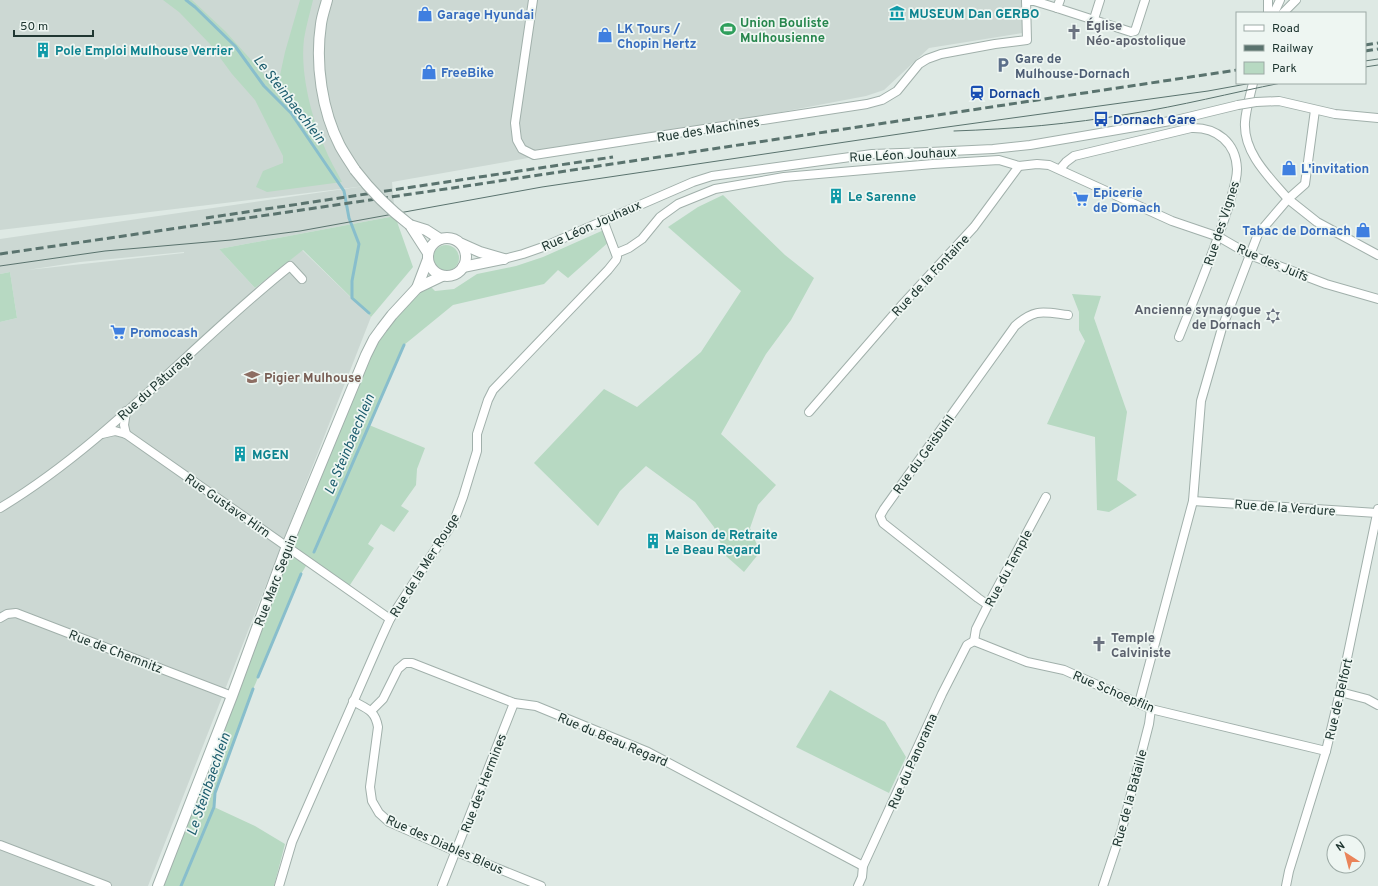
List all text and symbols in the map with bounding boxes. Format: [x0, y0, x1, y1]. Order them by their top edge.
museum icon: MUSEUM Dan GERBO [888, 4, 906, 22]
shop icon: Garage Hyundai [416, 5, 434, 23]
place label: MUSEUM Dan GERBO [909, 7, 1039, 23]
place label: Garage Hyundai [437, 8, 534, 24]
scale bar [14, 12, 93, 38]
legend [1236, 12, 1366, 84]
place label: Union Bouliste Mulhousienne [740, 16, 829, 47]
place label: Église Néo-apostolique [1086, 17, 1186, 50]
text: 50 m [20, 19, 48, 35]
sports icon: Union Bouliste Mulhousienne [719, 20, 737, 38]
text: Road [1272, 21, 1300, 37]
place label: LK Tours / Chopin Hertz [617, 22, 697, 53]
church icon: Église Néo-apostolique [1065, 23, 1083, 41]
shop icon: LK Tours / Chopin Hertz [596, 26, 614, 44]
building icon: Pole Emploi Mulhouse Verrier [34, 41, 52, 59]
text: Railway [1272, 41, 1313, 57]
place label: Pole Emploi Mulhouse Verrier [55, 44, 233, 60]
water label: Le Steinbaechlein [249, 52, 329, 148]
place label: Gare de Mulhouse-Dornach [1015, 52, 1130, 83]
parking icon: Gare de Mulhouse-Dornach [994, 56, 1012, 74]
text: Park [1272, 61, 1297, 77]
shop icon: FreeBike [420, 63, 438, 81]
place label: FreeBike [441, 66, 494, 82]
station icon: Dornach [968, 84, 986, 102]
place label: Dornach [989, 87, 1040, 103]
bus stop icon: Dornach Gare [1092, 110, 1110, 128]
place label: Dornach Gare [1113, 113, 1196, 129]
street label: Rue des Machines [656, 115, 761, 147]
street label: Rue Léon Jouhaux [849, 145, 958, 167]
shop icon: L'invitation [1280, 159, 1298, 177]
place label: L'invitation [1301, 162, 1369, 178]
street label: Rue des Vignes [1202, 179, 1244, 268]
place label: Epicerie de Domach [1093, 186, 1161, 217]
building icon: Le Sarenne [827, 187, 845, 205]
place label: Le Sarenne [848, 190, 916, 206]
supermarket icon: Epicerie de Domach [1072, 190, 1090, 208]
street label: Rue Léon Jouhaux [539, 198, 644, 256]
shop icon: Tabac de Dornach [1354, 221, 1372, 239]
place label: Tabac de Dornach [1242, 224, 1351, 240]
street label: Rue de la Fontaine [889, 232, 974, 321]
street label: Rue des Juifs [1234, 241, 1311, 286]
place label: Ancienne synagogue de Dornach [1134, 303, 1261, 334]
synagogue icon: Ancienne synagogue de Dornach [1264, 307, 1282, 325]
supermarket icon: Promocash [109, 323, 127, 341]
place label: Promocash [130, 326, 198, 342]
street label: Rue du Pâturage [115, 348, 197, 425]
school or university icon: Pigier Mulhouse [243, 368, 261, 386]
place label: Pigier Mulhouse [264, 371, 361, 387]
water label: Le Steinbaechlein [322, 391, 379, 497]
street label: Rue du Geisbuhl [890, 412, 959, 498]
building icon: MGEN [231, 445, 249, 463]
place label: MGEN [252, 448, 289, 464]
street label: Rue Gustave Hirn [181, 471, 273, 542]
street label: Rue de la Verdure [1234, 497, 1336, 521]
street label: Rue de la Mer Rouge [387, 511, 464, 621]
street label: Rue du Temple [983, 527, 1037, 610]
place label: Maison de Retraite Le Beau Regard [665, 528, 778, 559]
street label: Rue Marc Seguin [252, 532, 302, 629]
building icon: Maison de Retraite Le Beau Regard [644, 532, 662, 550]
street label: Rue de Chemnitz [66, 628, 165, 678]
place label: Temple Calviniste [1111, 631, 1171, 662]
church icon: Temple Calviniste [1090, 635, 1108, 653]
street label: Rue de Belfort [1323, 657, 1357, 742]
street label: Rue Schoepflin [1070, 668, 1157, 717]
street label: Rue du Beau Regard [555, 710, 670, 771]
street label: Rue du Panorama [886, 712, 942, 812]
water label: Le Steinbaechlein [184, 731, 235, 838]
street label: Rue des Hermines [459, 732, 511, 836]
street label: Rue de la Bataille [1110, 748, 1152, 849]
street label: Rue des Diables Bleus [383, 813, 506, 879]
north arrow [1326, 834, 1366, 874]
text: N [1333, 839, 1348, 855]

